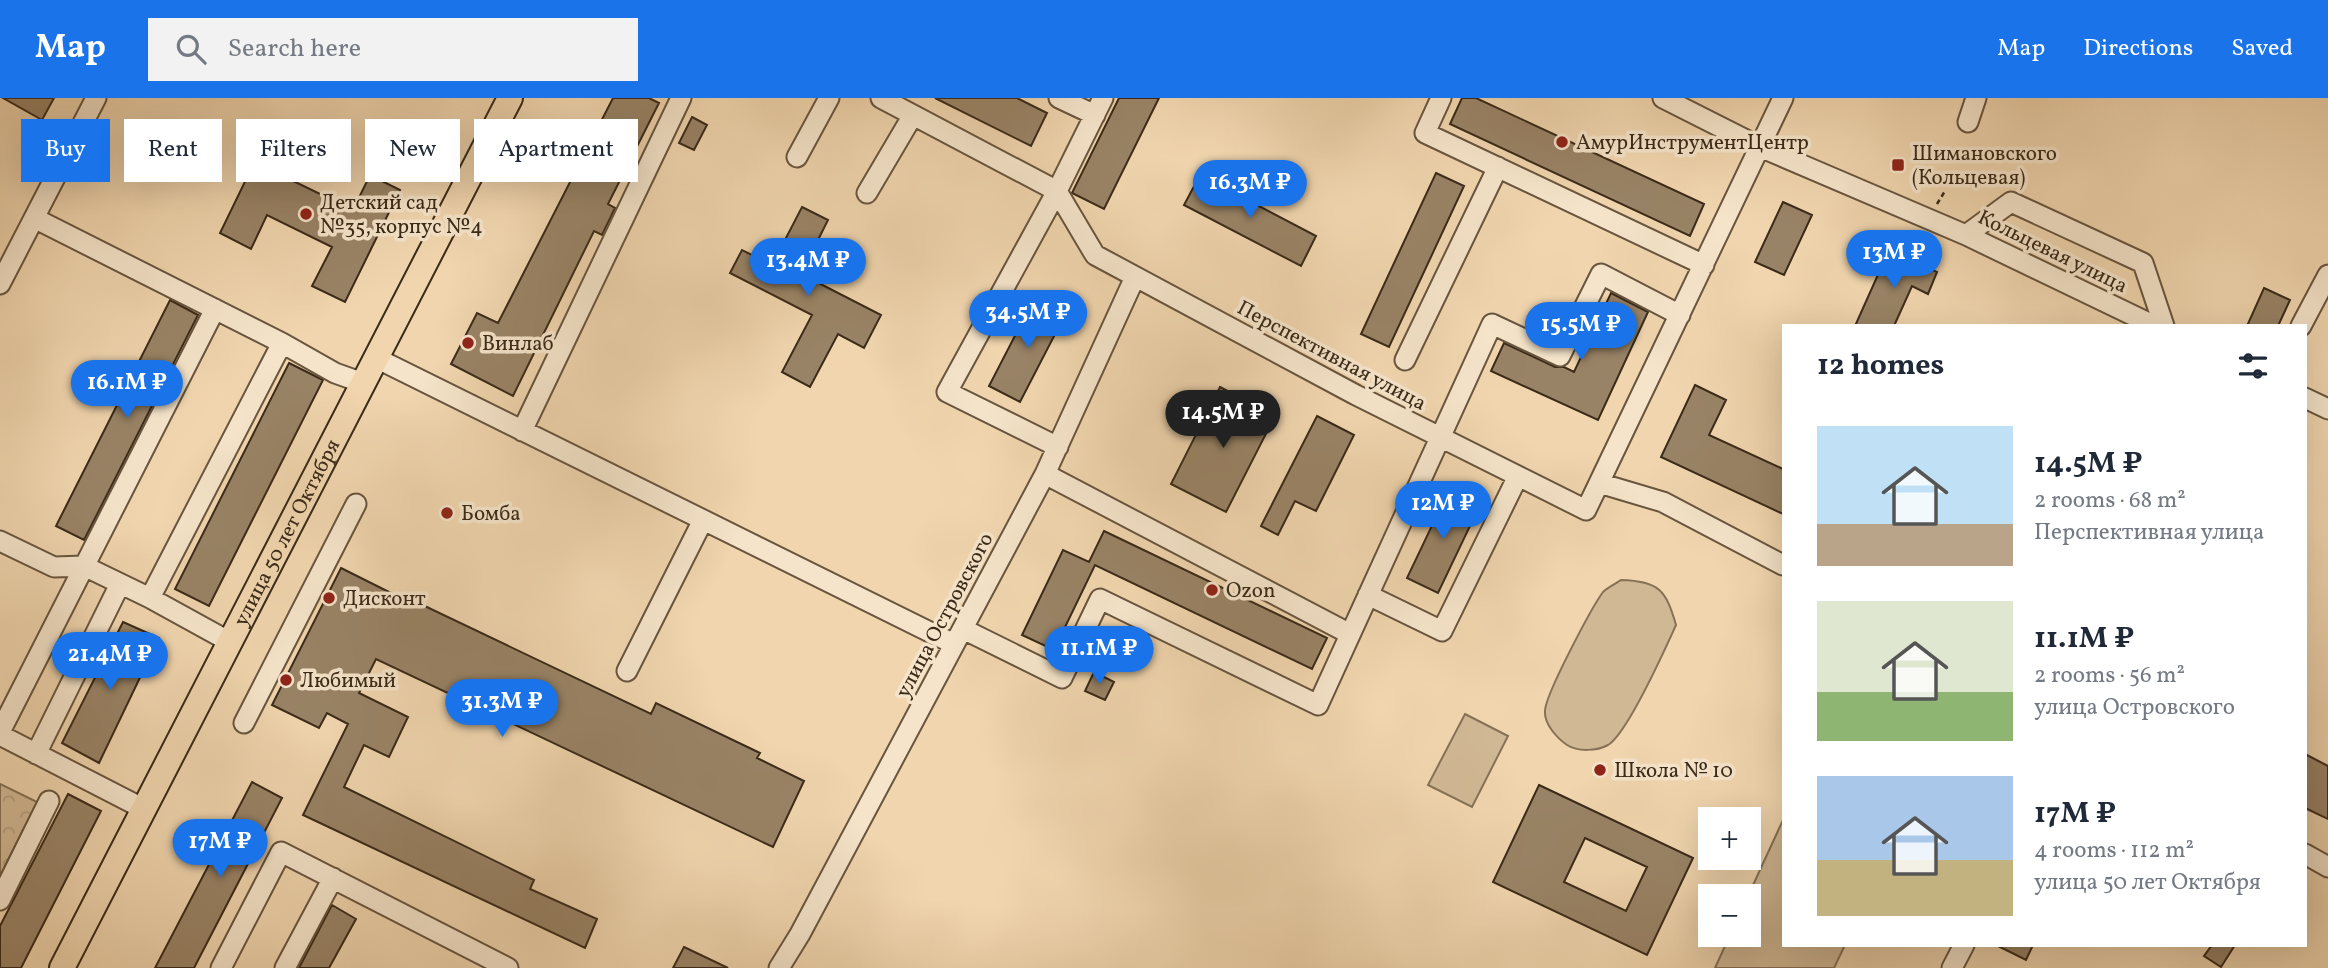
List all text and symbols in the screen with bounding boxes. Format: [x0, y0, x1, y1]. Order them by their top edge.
search box [148, 18, 638, 81]
text: Map [35, 26, 106, 72]
icon: search [172, 30, 210, 68]
text: Search here [228, 31, 361, 67]
text: Map [1997, 32, 2045, 66]
text: Directions [2083, 32, 2193, 66]
text: Saved [2231, 32, 2293, 66]
chip: Buy [21, 119, 110, 182]
chip: Rent [124, 119, 222, 182]
chip: Filters [236, 119, 351, 182]
chip: New [365, 119, 460, 182]
chip: Apartment [474, 119, 638, 182]
place label: АмурИнструментЦентр [1576, 129, 1809, 158]
marker: АмурИнструментЦентр [1554, 134, 1570, 150]
place label: Шимановского (Кольцевая) [1912, 140, 2057, 193]
marker: Шимановского (Кольцевая) [1890, 157, 1906, 173]
pin: 16.3M ₽ [1185, 160, 1315, 220]
text: 16.3M ₽ [1209, 167, 1291, 199]
place label: Детский сад №35, корпус №4 [320, 189, 483, 242]
street label: Кольцевая улица [1973, 204, 2132, 301]
marker: Детский сад №35, корпус №4 [298, 206, 314, 222]
pin: 13M ₽ [1845, 230, 1943, 290]
text: 13M ₽ [1862, 237, 1926, 269]
pin: 13.4M ₽ [743, 238, 873, 298]
text: 13.4M ₽ [766, 245, 850, 277]
pin: 34.5M ₽ [963, 290, 1093, 350]
street label: Перспективная улица [1232, 294, 1431, 419]
text: 34.5M ₽ [985, 297, 1071, 329]
pin: 15.5M ₽ [1516, 302, 1646, 362]
text: 15.5M ₽ [1541, 309, 1621, 341]
place label: Винлаб [482, 330, 554, 359]
marker: Винлаб [460, 335, 476, 351]
text: 12 homes [1817, 345, 1944, 387]
icon: filters [2234, 347, 2272, 385]
pin: 16.1M ₽ [62, 360, 192, 420]
text: 16.1M ₽ [87, 367, 167, 399]
pin: 14.5M ₽ [1158, 390, 1288, 450]
text: 14.5M ₽ [1181, 397, 1265, 429]
street label: улица 50 лет Октября [227, 434, 348, 632]
text: 14.5M ₽ [2034, 443, 2142, 485]
icon: home [1873, 454, 1957, 538]
pin: 12M ₽ [1394, 482, 1492, 541]
text: 2 rooms · 68 m² [2034, 485, 2186, 517]
text: 12M ₽ [1411, 488, 1475, 520]
place label: Бомба [461, 500, 521, 529]
marker: Бомба [439, 505, 455, 521]
text: Перспективная улица [2034, 517, 2265, 549]
street label: улица Островского [889, 528, 1001, 704]
place label: Ozon [1226, 577, 1276, 606]
marker: Ozon [1204, 582, 1220, 598]
place label: Дисконт [343, 585, 426, 614]
marker: Дисконт [321, 590, 337, 606]
text: 11.1M ₽ [2034, 618, 2134, 660]
pin: 11.1M ₽ [1034, 626, 1164, 686]
icon: home [1873, 629, 1957, 713]
pin: 21.4M ₽ [45, 632, 175, 692]
text: 11.1M ₽ [1061, 633, 1137, 665]
text: 21.4M ₽ [68, 639, 152, 671]
text: 2 rooms · 56 m² [2034, 660, 2185, 692]
place label: Любимый [300, 667, 396, 696]
marker: Любимый [278, 672, 294, 688]
pin: 31.3M ₽ [437, 680, 567, 739]
text: 31.3M ₽ [461, 686, 543, 718]
text: улица Островского [2034, 692, 2235, 724]
place label: Школа № 10 [1614, 757, 1733, 786]
marker: Школа № 10 [1592, 762, 1608, 778]
text: 17M ₽ [2034, 793, 2116, 835]
icon: home [1873, 804, 1957, 888]
map controls [1698, 807, 1761, 947]
button: + [1698, 807, 1761, 870]
pin: 17M ₽ [171, 820, 269, 879]
text: 17M ₽ [189, 826, 251, 858]
text: 4 rooms · 112 m² [2034, 835, 2194, 867]
text: улица 50 лет Октября [2034, 867, 2261, 899]
button: − [1698, 884, 1761, 947]

